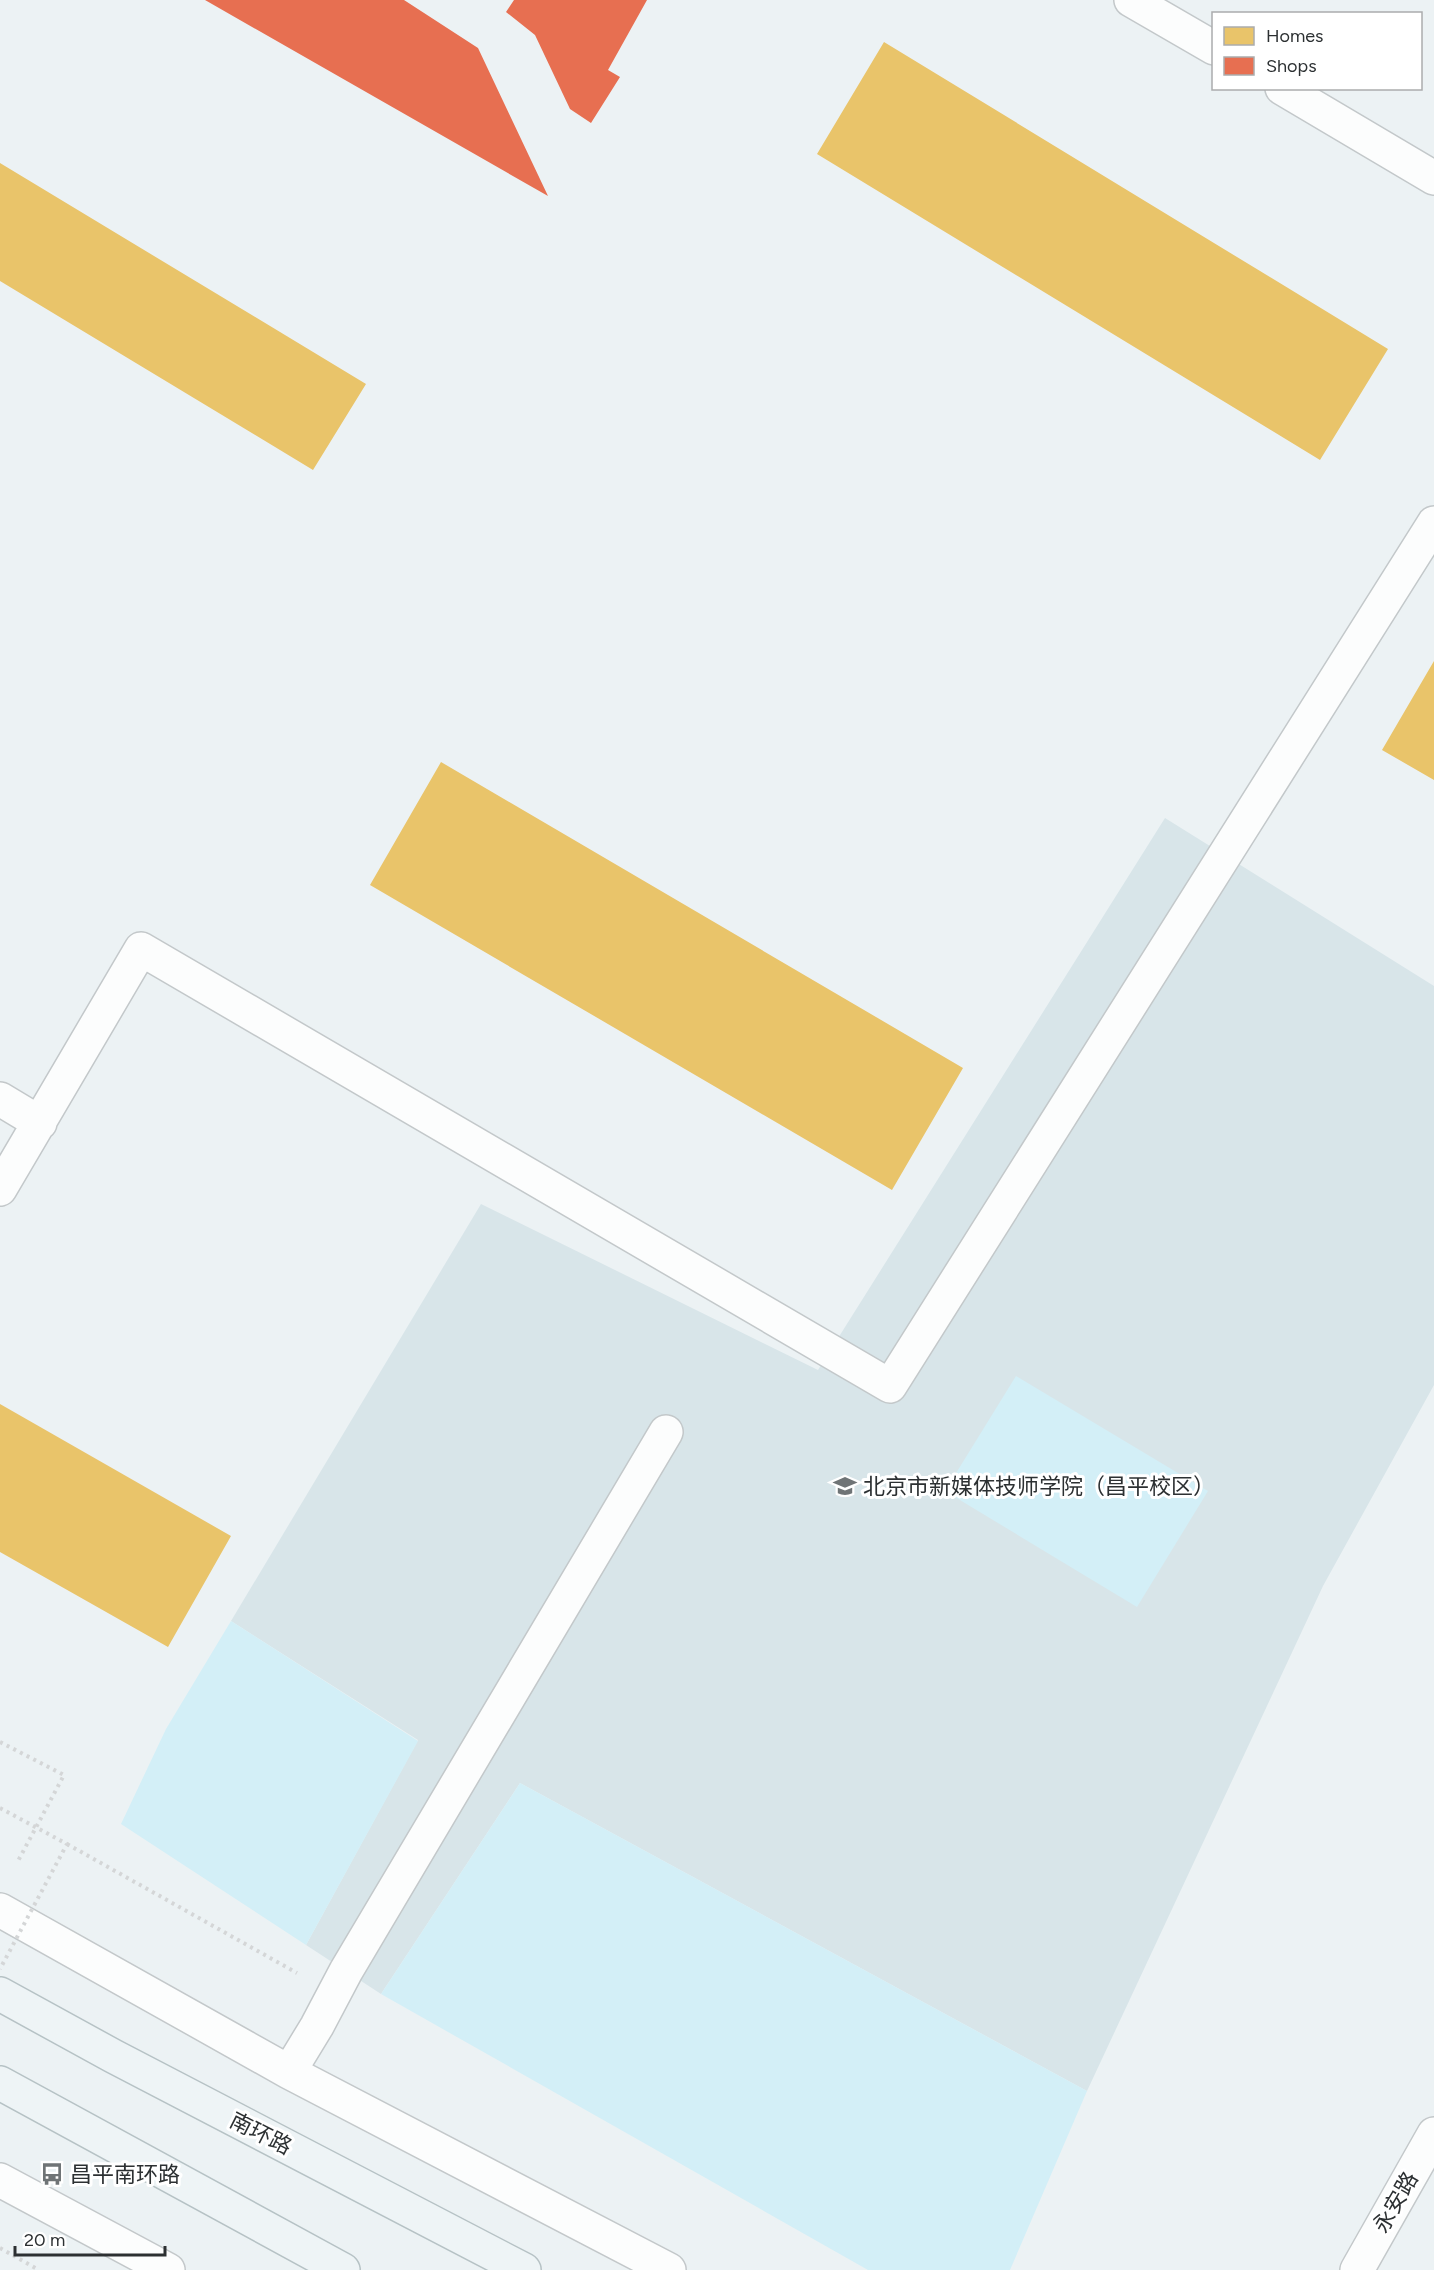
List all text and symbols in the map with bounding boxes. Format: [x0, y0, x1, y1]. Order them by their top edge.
legend [1212, 12, 1422, 90]
text: Homes [1266, 25, 1324, 47]
text: Shops [1266, 55, 1317, 77]
school or university icon: 北京市新媒体技师学院（昌平校区） [832, 1473, 858, 1499]
place label: 北京市新媒体技师学院（昌平校区） [863, 1473, 1215, 1500]
street label: 南环路 [225, 2106, 296, 2160]
bus stop icon: 昌平南环路 [39, 2161, 65, 2187]
place label: 昌平南环路 [70, 2161, 180, 2188]
street label: 永安路 [1367, 2167, 1424, 2238]
scale bar [15, 2219, 165, 2257]
text: 20 m [24, 2229, 65, 2251]

